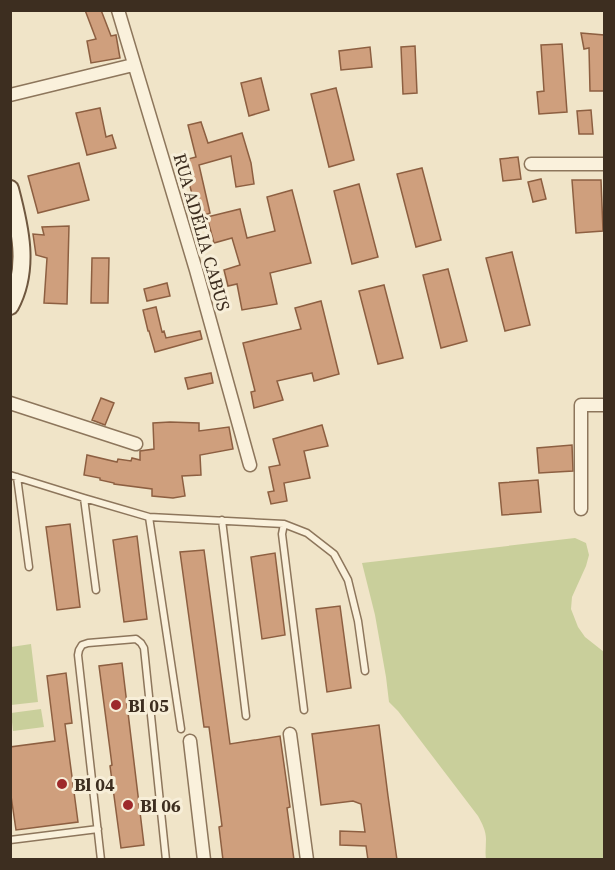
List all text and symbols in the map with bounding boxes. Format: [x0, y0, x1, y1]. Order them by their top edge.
street label: RUA ADÉLIA CABUS [168, 150, 236, 314]
place label: Bl 05 [128, 693, 169, 718]
marker: Bl 05 [109, 698, 123, 712]
place label: Bl 04 [74, 772, 115, 797]
marker: Bl 04 [55, 777, 69, 791]
place label: Bl 06 [140, 793, 181, 818]
marker: Bl 06 [121, 798, 135, 812]

